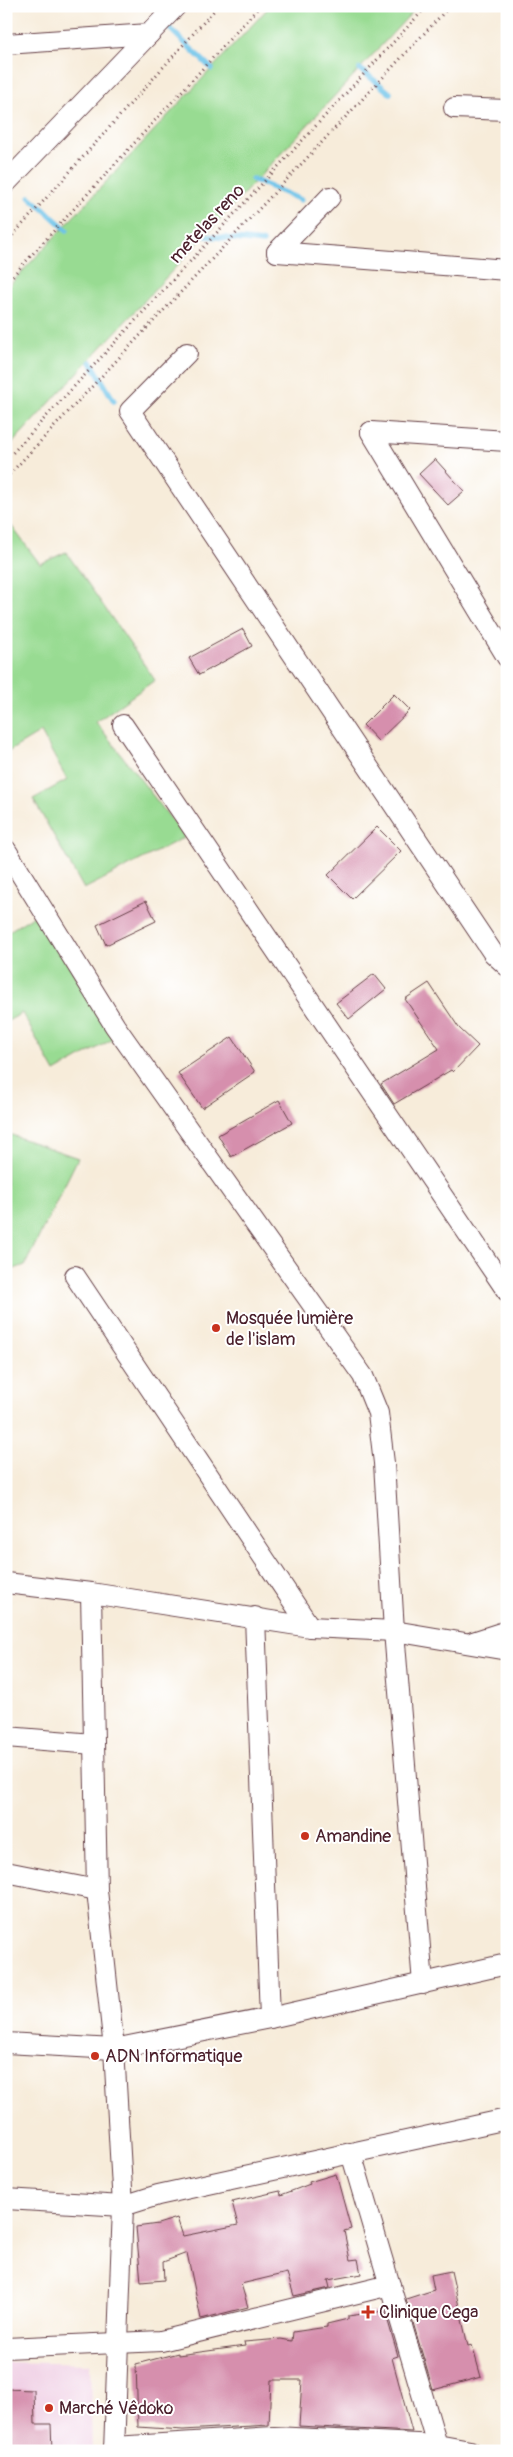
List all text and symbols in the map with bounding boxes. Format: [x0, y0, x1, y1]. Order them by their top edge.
street label: metelas reno [164, 179, 250, 269]
place label: Mosquée lumière de l'islam [226, 1307, 353, 1351]
marker: Mosquée lumière de l'islam [210, 1322, 222, 1334]
place label: Amandine [315, 1825, 391, 1848]
marker: Amandine [299, 1830, 311, 1842]
place label: ADN Informatique [105, 2045, 242, 2068]
marker: ADN Informatique [89, 2050, 101, 2062]
place label: Clinique Cega [379, 2301, 478, 2324]
marker: Clinique Cega [361, 2305, 375, 2319]
place label: Marché Vêdoko [59, 2397, 174, 2420]
marker: Marché Vêdoko [43, 2402, 55, 2414]

